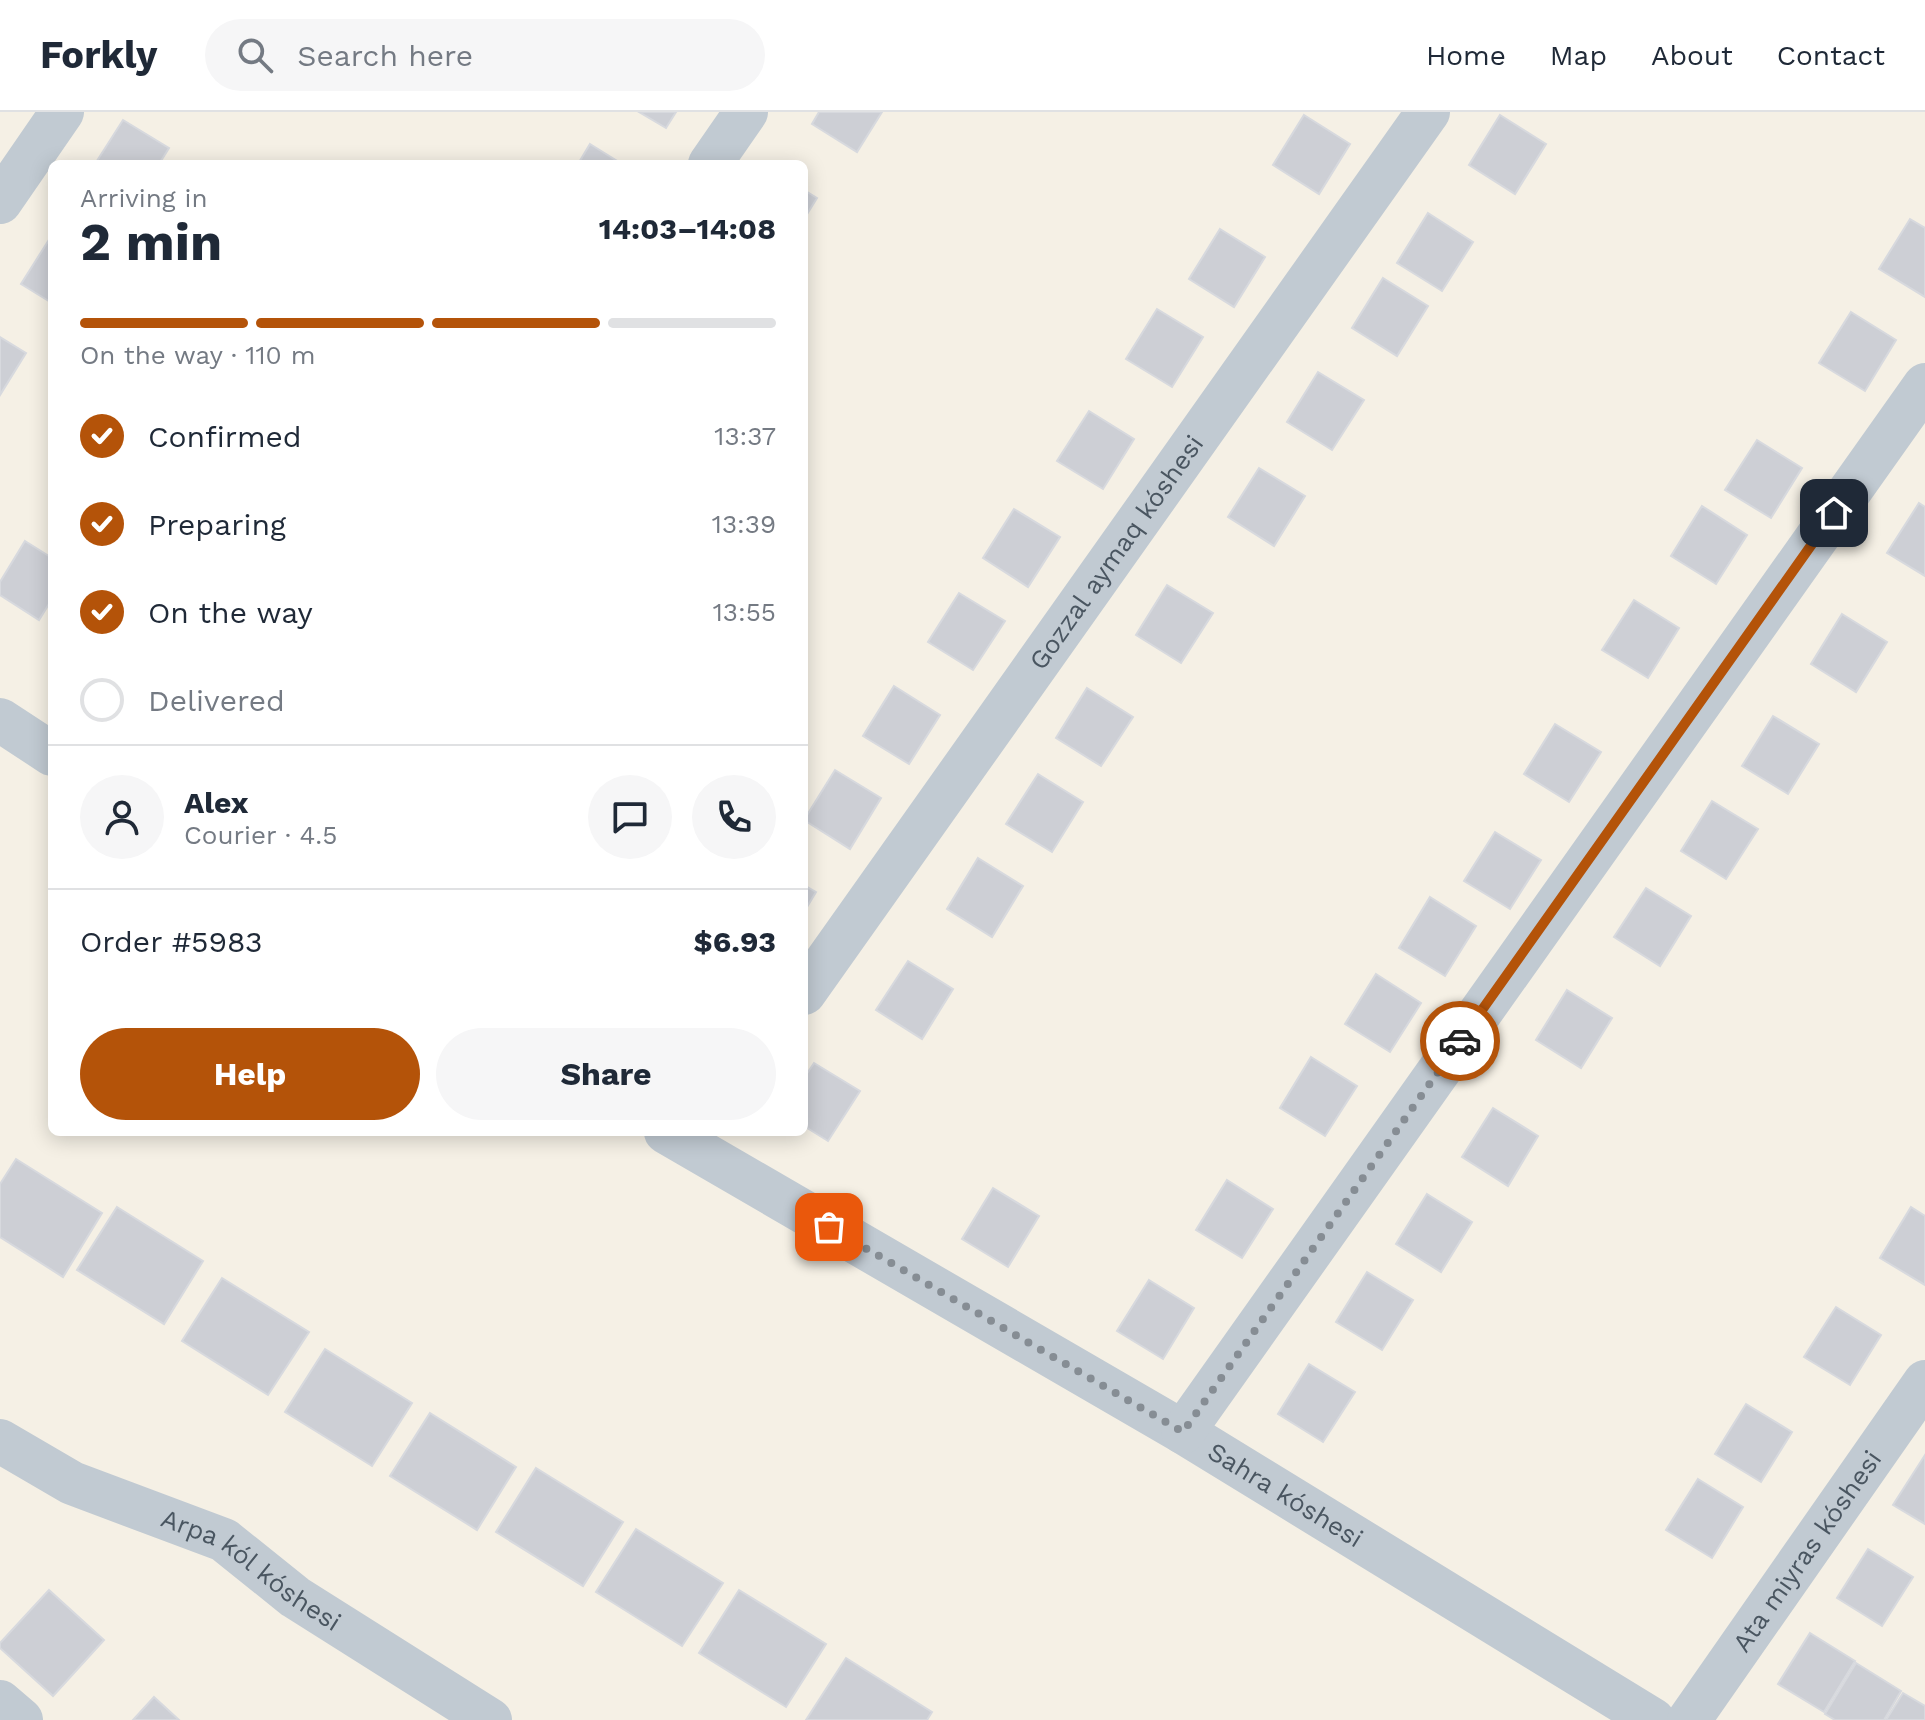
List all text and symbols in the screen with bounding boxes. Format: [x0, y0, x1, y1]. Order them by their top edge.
search box [205, 19, 765, 91]
text: Forkly [40, 33, 157, 77]
icon: search [233, 33, 277, 77]
text: Search here [297, 38, 473, 73]
text: Home [1426, 39, 1506, 72]
text: Map [1550, 39, 1607, 72]
text: About [1651, 39, 1733, 72]
text: Contact [1777, 39, 1885, 72]
text: Arriving in [80, 183, 208, 213]
text: 14:03–14:08 [599, 211, 776, 246]
text: 2 min [80, 212, 222, 273]
text: On the way · 110 m [80, 340, 315, 370]
icon: check [80, 414, 124, 458]
text: Confirmed [148, 419, 302, 454]
text: 13:37 [714, 421, 776, 451]
street label: Gozzal aymaq kóshesi [1023, 429, 1209, 675]
pin [1800, 479, 1868, 547]
icon: home [1812, 491, 1856, 535]
icon: check [80, 502, 124, 546]
text: Preparing [148, 507, 286, 542]
text: 13:39 [712, 509, 776, 539]
icon: check [80, 590, 124, 634]
text: On the way [148, 595, 313, 630]
text: 13:55 [713, 597, 776, 627]
text: Delivered [148, 683, 285, 718]
button: person [80, 775, 164, 859]
button: chat [588, 775, 672, 859]
button: phone [692, 775, 776, 859]
text: Alex [184, 785, 248, 820]
text: Courier · 4.5 [184, 820, 337, 850]
text: Order #5983 [80, 924, 262, 959]
text: $6.93 [694, 924, 776, 959]
courier [1420, 1001, 1500, 1081]
icon: car [1438, 1019, 1482, 1063]
button: Help [80, 1028, 420, 1120]
button: Share [436, 1028, 776, 1120]
pin [795, 1193, 863, 1261]
icon: bag [807, 1205, 851, 1249]
street label: Sahra kóshesi [1203, 1436, 1368, 1554]
street label: Ata miyras kóshesi [1726, 1445, 1887, 1657]
street label: Arpa kól kóshesi [157, 1503, 346, 1637]

